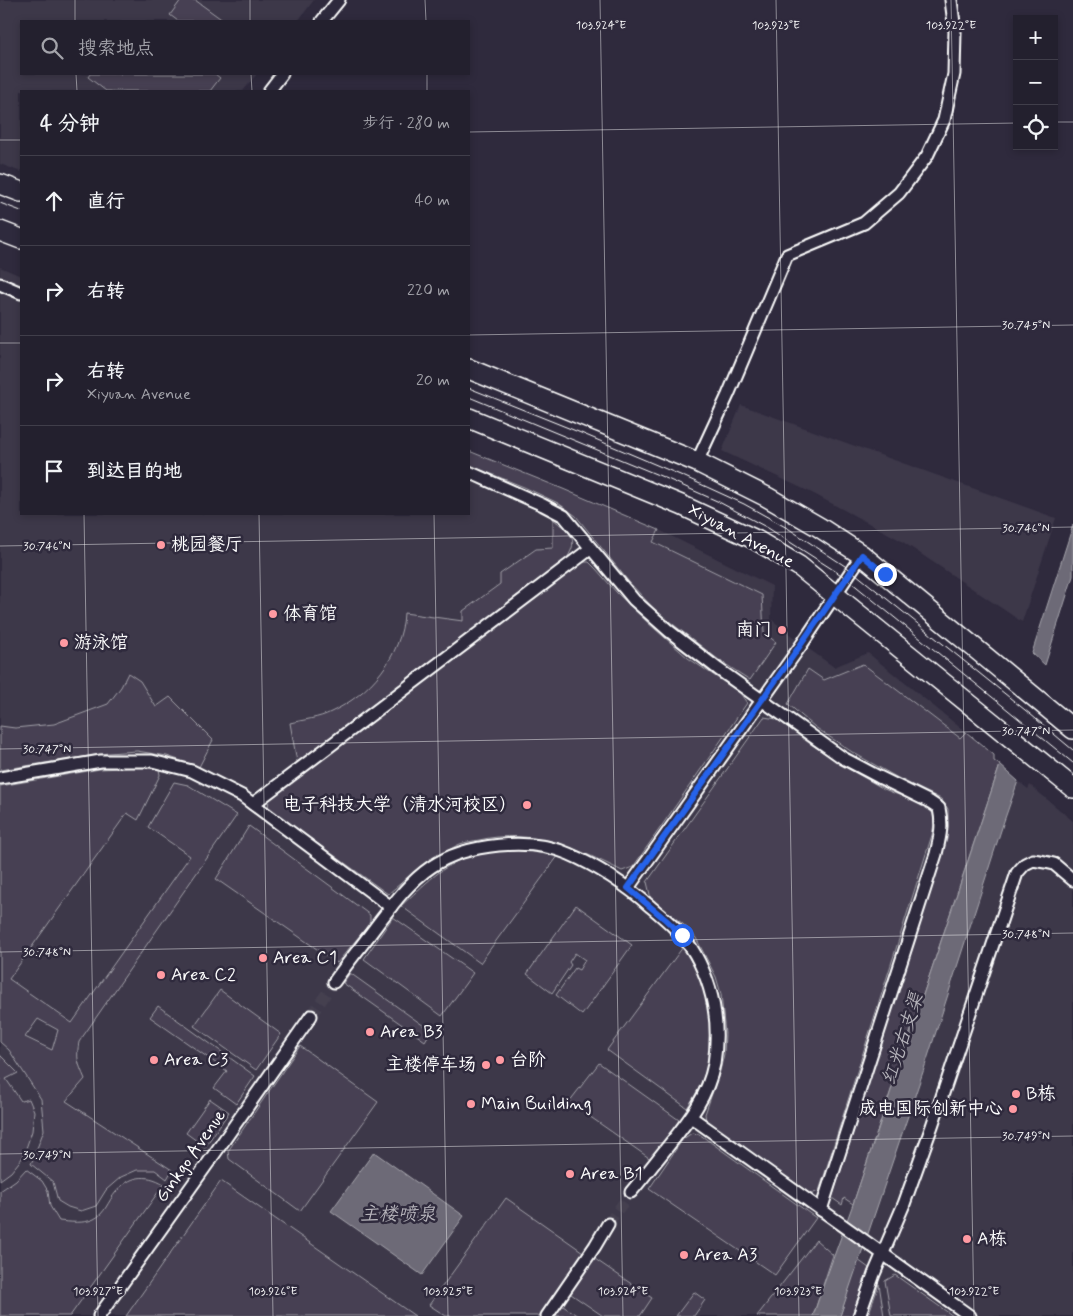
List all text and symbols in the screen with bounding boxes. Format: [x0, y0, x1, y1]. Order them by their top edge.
map controls [1013, 15, 1058, 150]
button: + [1013, 15, 1058, 60]
text: 103.924°E [576, 18, 626, 34]
text: 103.923°E [752, 18, 800, 34]
text: 103.922°E [926, 18, 976, 34]
search box [20, 20, 470, 75]
icon: search [38, 34, 66, 62]
text: 搜索地点 [78, 36, 154, 61]
button: − [1013, 60, 1058, 105]
button: locate [1013, 105, 1058, 150]
text: 4 分钟 [40, 110, 100, 138]
text: 步行 · 280 m [362, 113, 450, 134]
icon: ahead [40, 187, 68, 215]
text: 直行 [87, 189, 125, 214]
text: 40 m [414, 190, 450, 211]
icon: right [40, 277, 68, 305]
text: 右转 [87, 279, 125, 304]
text: 220 m [407, 280, 450, 301]
text: 30.745°N [1002, 318, 1050, 334]
text: 右转 [87, 359, 125, 384]
icon: right [40, 367, 68, 395]
text: 20 m [416, 370, 450, 391]
text: Xiyuan Avenue [87, 384, 191, 405]
icon: arrive [40, 457, 68, 485]
text: 到达目的地 [87, 459, 182, 484]
street label: Xiyuan Avenue [684, 498, 798, 574]
text: 30.746°N [1002, 521, 1050, 537]
place label: 桃园餐厅 [171, 533, 243, 557]
text: 30.746°N [23, 539, 71, 555]
marker: 桃园餐厅 [155, 539, 167, 551]
route end [874, 563, 897, 586]
place label: 体育馆 [283, 602, 337, 626]
marker: 体育馆 [267, 608, 279, 620]
place label: 南门 [736, 618, 772, 642]
marker: 南门 [776, 624, 788, 636]
place label: 游泳馆 [74, 631, 128, 655]
marker: 游泳馆 [58, 637, 70, 649]
text: 30.747°N [1002, 724, 1050, 740]
text: 30.747°N [23, 742, 71, 758]
place label: 电子科技大学（清水河校区） [283, 793, 517, 817]
marker: 电子科技大学（清水河校区） [521, 799, 533, 811]
route start [671, 924, 694, 947]
text: 30.748°N [1002, 927, 1050, 943]
text: 30.748°N [23, 945, 71, 961]
place label: Area C1 [273, 946, 337, 970]
marker: Area C1 [257, 952, 269, 964]
place label: Area C2 [171, 963, 236, 987]
marker: Area C2 [155, 969, 167, 981]
water label: 红光右支渠 [876, 988, 930, 1088]
place label: Area B3 [380, 1020, 443, 1044]
marker: Area B3 [364, 1026, 376, 1038]
place label: Area C3 [164, 1048, 228, 1072]
place label: 台阶 [510, 1048, 546, 1072]
place label: 主楼停车场 [386, 1053, 476, 1077]
marker: Area C3 [148, 1054, 160, 1066]
marker: 台阶 [494, 1054, 506, 1066]
marker: 主楼停车场 [480, 1059, 492, 1071]
place label: B栋 [1026, 1082, 1055, 1106]
marker: B栋 [1010, 1088, 1022, 1100]
place label: Main Building [481, 1092, 591, 1116]
place label: 成电国际创新中心 [859, 1097, 1003, 1121]
marker: Main Building [465, 1098, 477, 1110]
marker: 成电国际创新中心 [1007, 1103, 1019, 1115]
street label: Ginkgo Avenue [150, 1105, 232, 1207]
text: 30.749°N [1002, 1129, 1050, 1145]
text: 30.749°N [23, 1148, 71, 1164]
place label: Area B1 [580, 1162, 643, 1186]
marker: Area B1 [564, 1168, 576, 1180]
water label: 主楼喷泉 [360, 1202, 436, 1227]
place label: A栋 [977, 1227, 1007, 1251]
marker: A栋 [961, 1233, 973, 1245]
place label: Area A3 [694, 1243, 757, 1267]
marker: Area A3 [678, 1249, 690, 1261]
text: 103.927°E [73, 1284, 123, 1300]
text: 103.926°E [249, 1284, 297, 1300]
text: 103.925°E [423, 1284, 473, 1300]
text: 103.924°E [598, 1284, 648, 1300]
text: 103.923°E [774, 1284, 822, 1300]
text: 103.922°E [949, 1284, 999, 1300]

